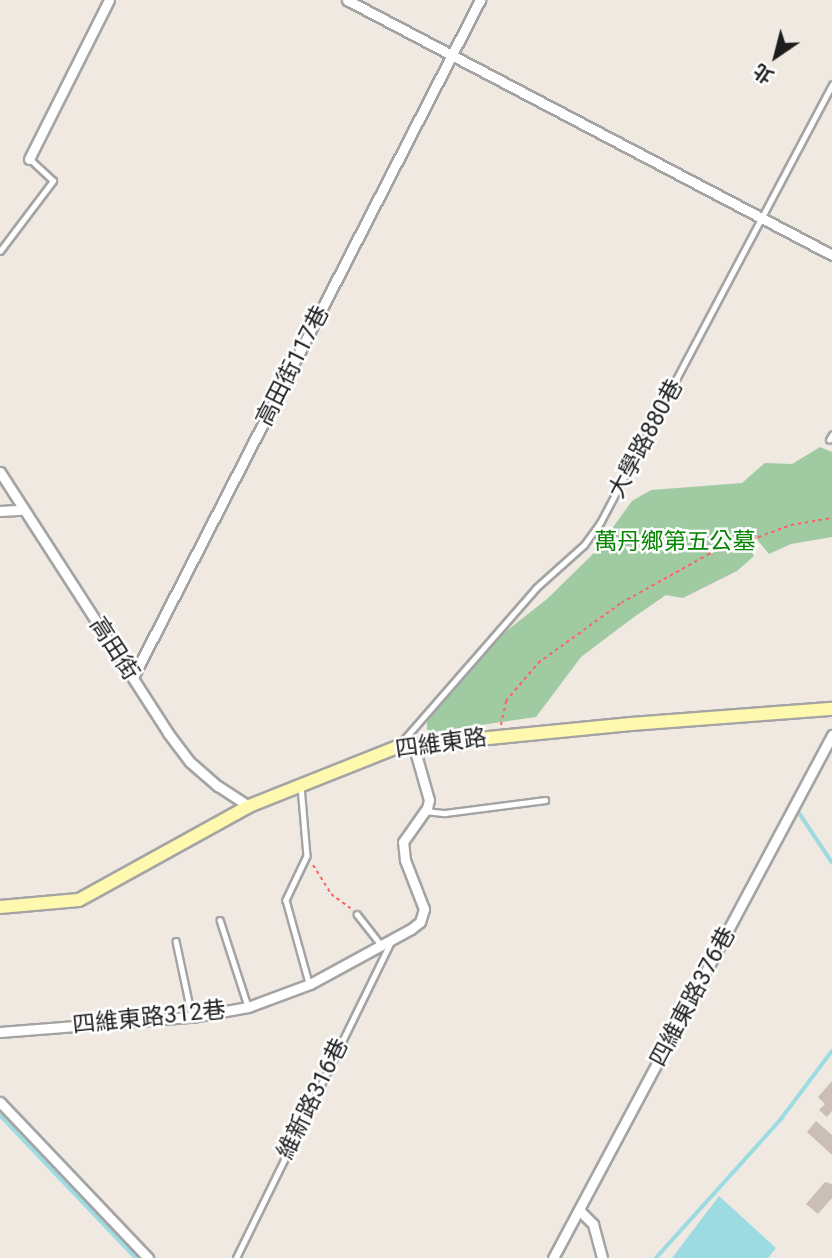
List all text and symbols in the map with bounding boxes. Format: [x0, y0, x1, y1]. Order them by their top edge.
north arrow [741, 21, 811, 91]
text: 北 [749, 59, 778, 88]
street label: 高田街117巷 [251, 301, 335, 431]
street label: 大學路880巷 [603, 375, 689, 503]
park label: 萬丹鄉第五公墓 [595, 528, 755, 556]
street label: 高田街 [84, 613, 144, 685]
street label: 四維東路 [394, 724, 488, 764]
street label: 四維東路376巷 [645, 923, 741, 1071]
street label: 四維東路312巷 [71, 996, 227, 1040]
street label: 維新路316巷 [272, 1034, 354, 1164]

